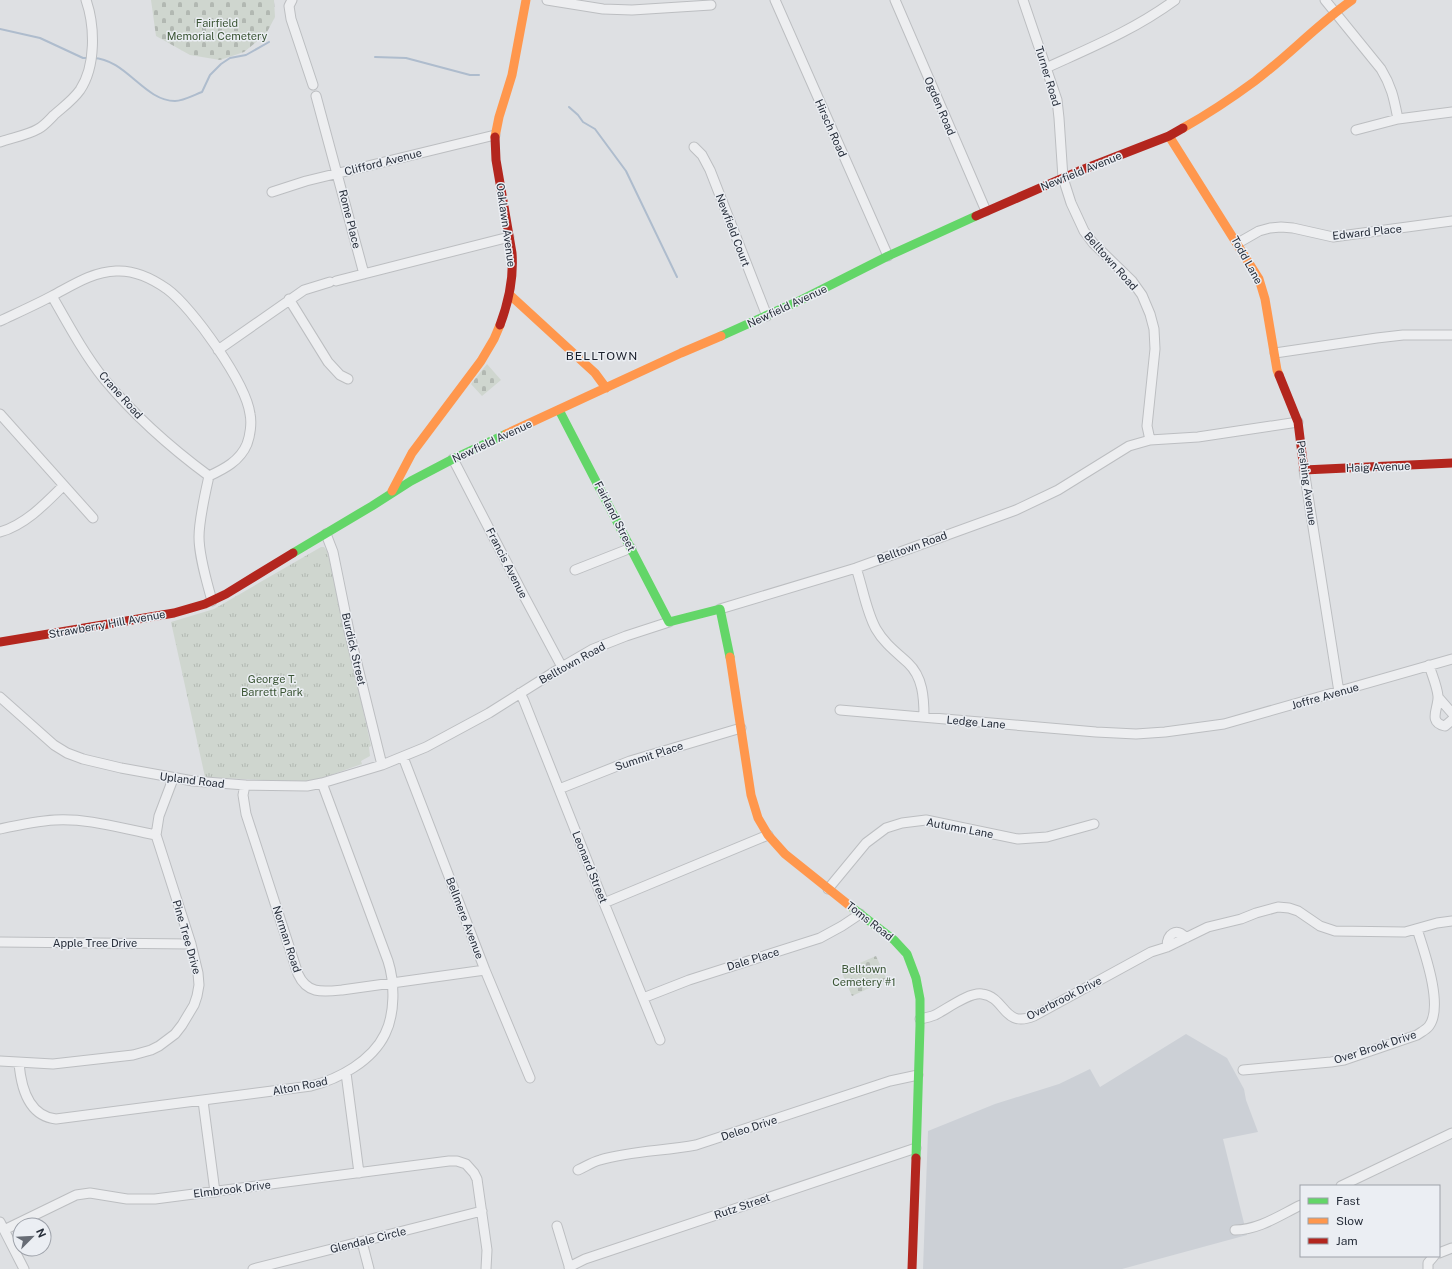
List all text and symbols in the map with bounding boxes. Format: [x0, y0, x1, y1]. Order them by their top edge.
park label: Fairfield Memorial Cemetery [167, 17, 267, 42]
street label: Turner Road [1033, 44, 1063, 108]
street label: Ogden Road [922, 75, 958, 137]
street label: Hirsch Road [813, 97, 849, 159]
street label: Clifford Avenue [343, 147, 423, 177]
street label: Newfield Avenue [1039, 149, 1123, 193]
street label: Oaklawn Avenue [494, 182, 518, 268]
street label: Rome Place [337, 188, 363, 250]
street label: Newfield Court [714, 192, 752, 268]
street label: Edward Place [1332, 222, 1402, 242]
street label: Belltown Road [1082, 230, 1140, 292]
street label: Todd Lane [1229, 234, 1265, 286]
street label: Newfield Avenue [745, 282, 829, 330]
district label: BELLTOWN [566, 349, 638, 363]
street label: Crane Road [97, 369, 145, 421]
street label: Newfield Avenue [450, 417, 534, 465]
street label: Pershing Avenue [1295, 440, 1319, 526]
street label: Haig Avenue [1346, 460, 1410, 474]
street label: Fairland Street [592, 479, 638, 553]
street label: Francis Avenue [484, 526, 530, 600]
street label: Belltown Road [875, 529, 949, 565]
street label: Strawberry Hill Avenue [48, 608, 166, 640]
street label: Burdick Street [340, 611, 368, 687]
street label: Belltown Road [537, 640, 607, 686]
park label: George T. Barrett Park [241, 673, 303, 698]
street label: Joffre Avenue [1290, 681, 1360, 711]
street label: Ledge Lane [946, 713, 1006, 731]
street label: Summit Place [613, 739, 685, 773]
street label: Upland Road [159, 770, 225, 790]
street label: Autumn Lane [925, 816, 995, 840]
street label: Leonard Street [570, 829, 610, 905]
street label: Bellmere Avenue [444, 875, 486, 961]
street label: Pine Tree Drive [171, 898, 203, 976]
street label: Toms Road [844, 899, 896, 943]
street label: Norman Road [271, 904, 303, 974]
street label: Apple Tree Drive [53, 937, 137, 949]
street label: Dale Place [725, 945, 781, 973]
park label: Belltown Cemetery #1 [832, 963, 896, 988]
street label: Overbrook Drive [1025, 974, 1103, 1022]
street label: Over Brook Drive [1332, 1028, 1418, 1066]
street label: Alton Road [271, 1075, 329, 1097]
street label: Deleo Drive [719, 1113, 779, 1143]
street label: Elmbrook Drive [193, 1178, 271, 1200]
legend [1300, 1185, 1440, 1257]
street label: Rutz Street [713, 1191, 771, 1221]
text: Fast [1336, 1194, 1361, 1208]
text: Slow [1336, 1214, 1364, 1228]
north arrow [12, 1217, 52, 1257]
street label: Glendale Circle [329, 1225, 407, 1255]
text: N [34, 1227, 48, 1239]
text: Jam [1336, 1234, 1358, 1248]

